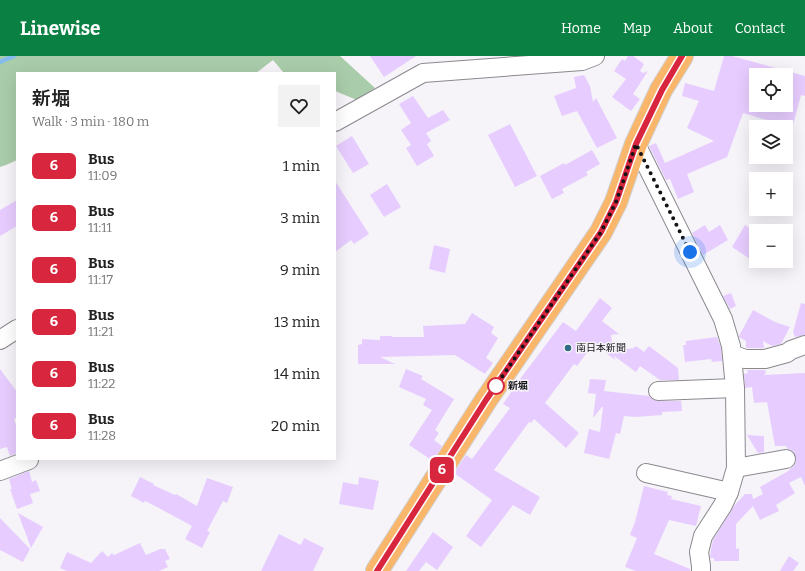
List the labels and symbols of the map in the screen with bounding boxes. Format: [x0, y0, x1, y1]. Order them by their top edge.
your location [680, 242, 700, 262]
place label: 南日本新聞 [576, 342, 626, 354]
marker: 南日本新聞 [563, 343, 573, 353]
marker: 新堀 [487, 377, 505, 395]
place label: 新堀 [508, 380, 528, 392]
line badge: 6 [429, 457, 455, 483]

